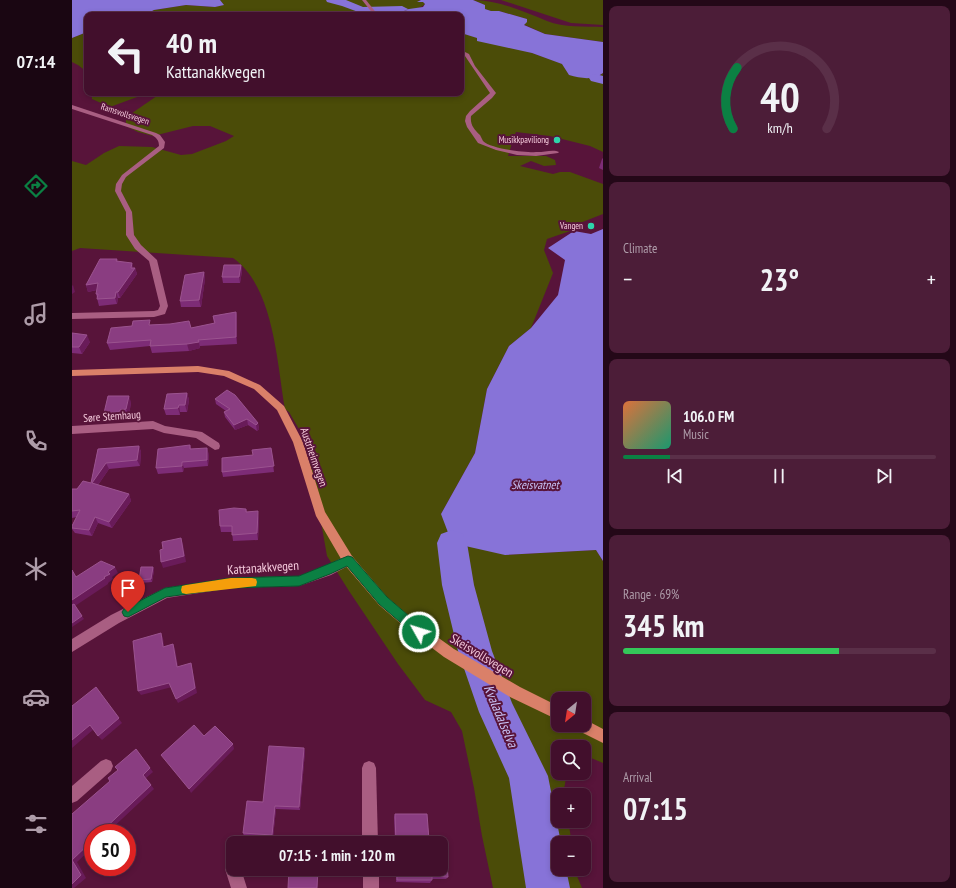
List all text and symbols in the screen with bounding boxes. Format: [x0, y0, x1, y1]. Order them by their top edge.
text: 40 m [166, 24, 217, 61]
icon: left [100, 28, 152, 80]
text: 07:14 [17, 50, 55, 73]
text: Kattanakkvegen [166, 60, 265, 83]
text: 40 [760, 70, 799, 123]
street label: Ramsvollsvegen [100, 101, 151, 127]
text: km/h [767, 118, 792, 137]
place label: Musikkpaviliong [499, 134, 549, 145]
marker: Musikkpaviliong [552, 135, 562, 145]
icon: directions [22, 172, 50, 200]
place label: Vangen [559, 220, 583, 231]
marker: Vangen [586, 221, 596, 231]
text: Climate [623, 240, 657, 257]
text: 23° [760, 260, 799, 299]
text: − [623, 265, 632, 293]
text: + [927, 265, 936, 293]
icon: music [22, 300, 50, 328]
street label: Søre Stemhaug [83, 407, 141, 425]
text: 106.0 FM [683, 407, 734, 426]
street label: Austrheimvegen [297, 426, 331, 489]
text: Music [683, 426, 709, 443]
icon: phone [22, 427, 50, 455]
icon: previous [664, 465, 686, 487]
icon: pause [768, 465, 790, 487]
icon: next [873, 465, 895, 487]
water label: Skeisvatnet [511, 477, 560, 492]
icon: climate [22, 555, 50, 583]
street label: Kattanakkvegen [227, 556, 300, 578]
pin [111, 571, 145, 612]
icon: arrive [117, 577, 139, 599]
text: Range · 69% [623, 586, 679, 603]
text: 345 km [623, 606, 704, 645]
position arrow [398, 611, 440, 653]
street label: Skeisvollsvegen [447, 630, 517, 681]
water label: Kvaladalselva [480, 682, 523, 751]
icon: car [22, 683, 50, 711]
north arrow [551, 692, 591, 732]
map controls [551, 692, 591, 876]
button: search [551, 740, 591, 780]
text: Arrival [623, 769, 652, 786]
button: + [551, 788, 591, 828]
text: 07:15 [623, 789, 688, 828]
icon: filters [22, 810, 50, 838]
speed limit sign: 50 [84, 824, 136, 876]
button: − [551, 836, 591, 876]
text: 07:15 · 1 min · 120 m [279, 846, 395, 865]

